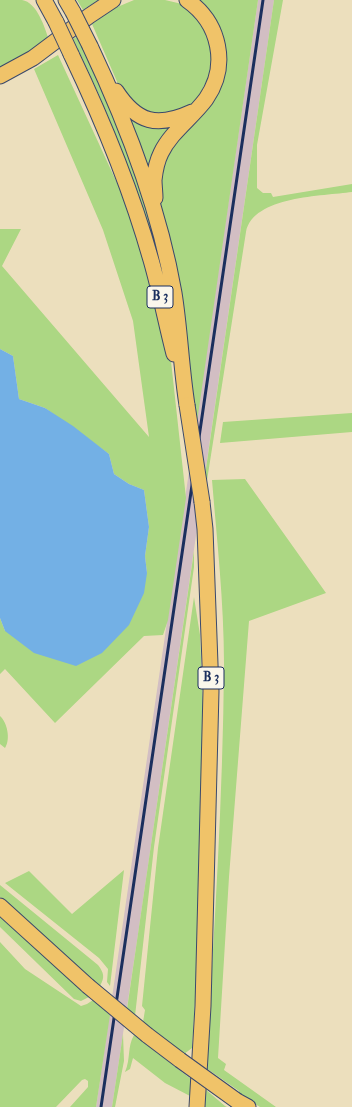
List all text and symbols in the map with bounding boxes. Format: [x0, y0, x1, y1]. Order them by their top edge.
road number: B 3 [147, 286, 173, 308]
road number: B 3 [198, 667, 224, 689]

